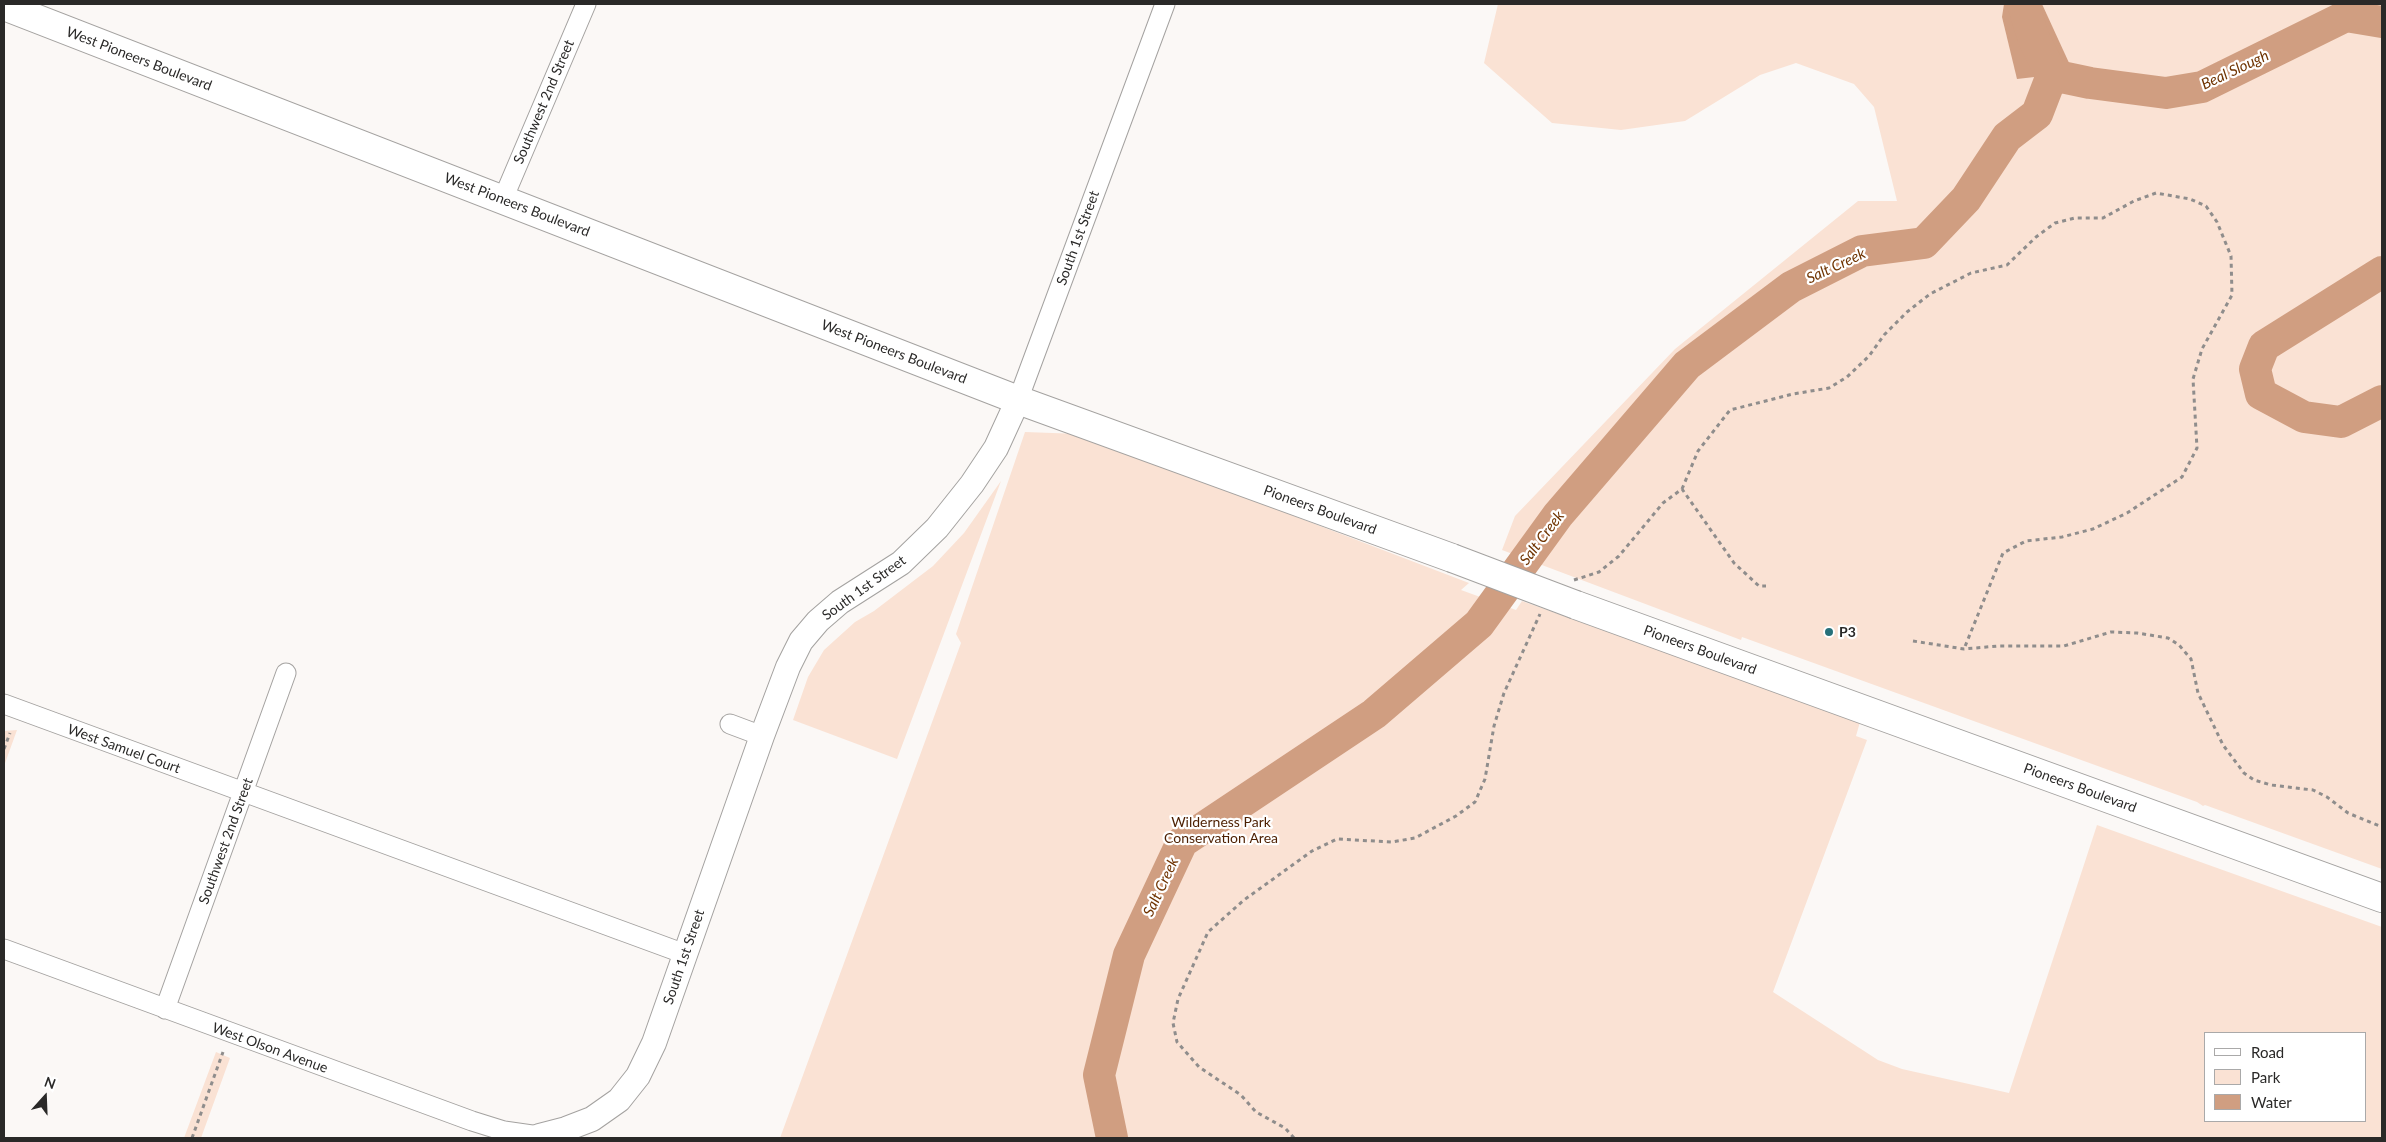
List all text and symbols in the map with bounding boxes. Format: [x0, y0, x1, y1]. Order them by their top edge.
street label: West Pioneers Boulevard [64, 23, 214, 95]
street label: Southwest 2nd Street [510, 37, 578, 167]
water label: Beal Slough [2198, 47, 2272, 93]
street label: West Pioneers Boulevard [442, 169, 592, 241]
street label: South 1st Street [1053, 188, 1103, 288]
water label: Salt Creek [1804, 245, 1868, 287]
street label: West Pioneers Boulevard [819, 316, 969, 388]
street label: Pioneers Boulevard [1261, 482, 1379, 538]
water label: Salt Creek [1516, 507, 1568, 569]
street label: South 1st Street [819, 552, 909, 624]
street label: Pioneers Boulevard [1641, 622, 1759, 678]
place label: P3 [1839, 624, 1856, 640]
marker: P3 [1823, 626, 1835, 638]
street label: West Samuel Court [65, 721, 183, 777]
street label: Pioneers Boulevard [2021, 760, 2139, 816]
street label: Southwest 2nd Street [195, 776, 257, 906]
park label: Wilderness Park Conservation Area [1164, 814, 1278, 846]
water label: Salt Creek [1140, 855, 1182, 919]
street label: South 1st Street [660, 907, 708, 1007]
street label: West Olson Avenue [210, 1019, 330, 1077]
legend [2204, 1032, 2366, 1122]
text: Road [2251, 1043, 2284, 1061]
text: Park [2251, 1068, 2280, 1086]
north arrow [20, 1072, 70, 1122]
text: N [42, 1073, 58, 1092]
text: Water [2251, 1093, 2292, 1111]

